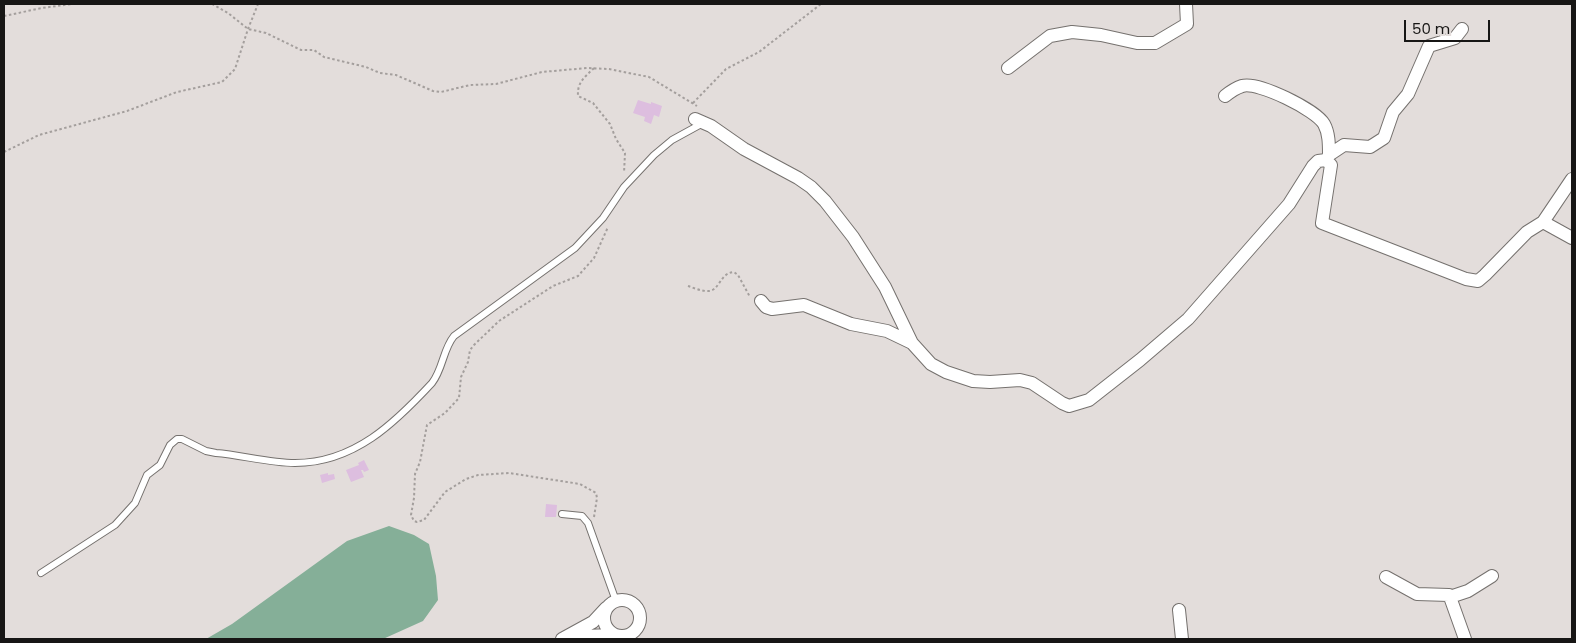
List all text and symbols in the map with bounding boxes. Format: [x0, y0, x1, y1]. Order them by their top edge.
scale bar [1406, 10, 1492, 42]
text: 50 m [1412, 18, 1450, 39]

